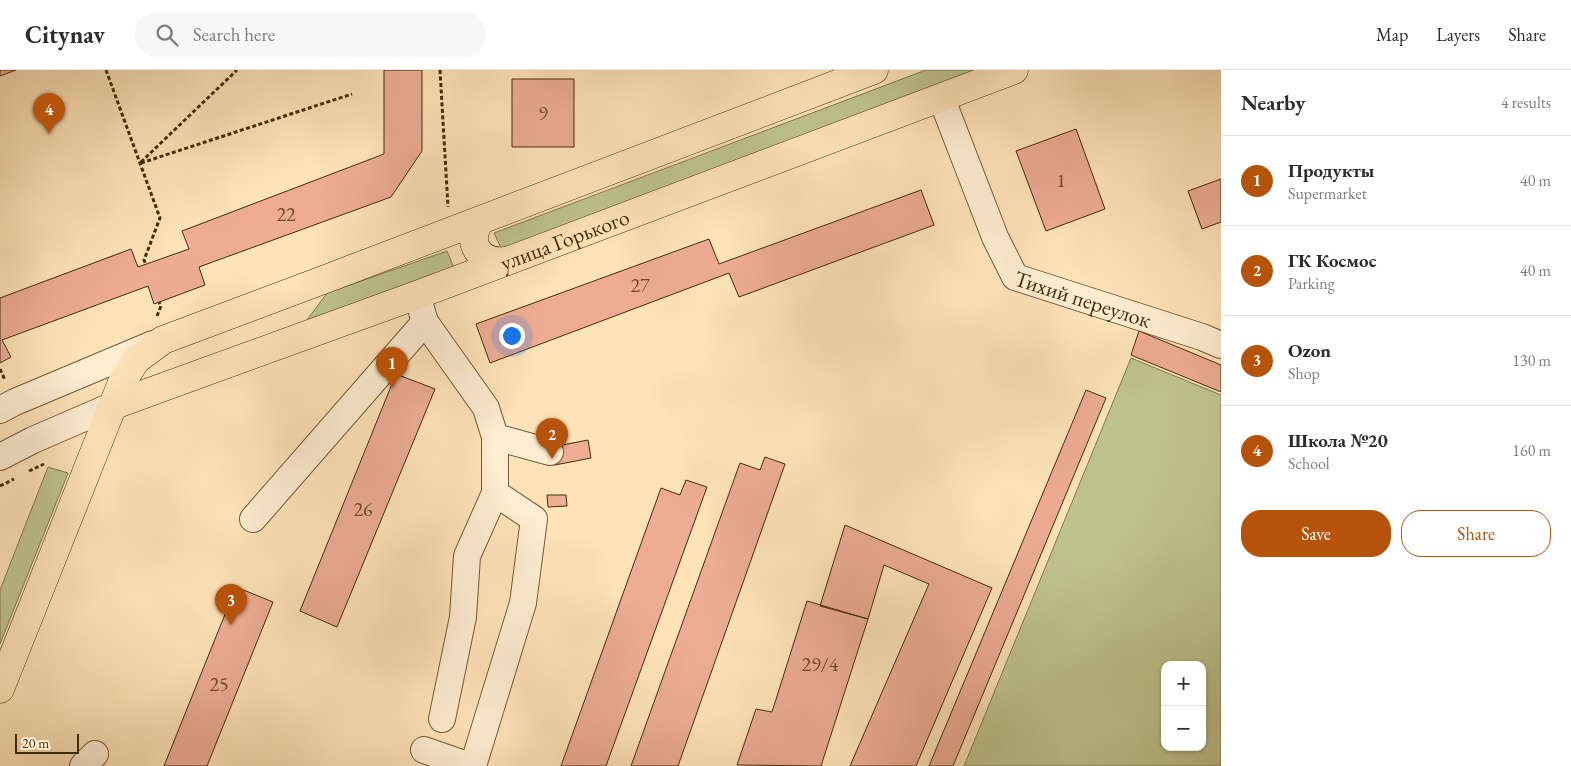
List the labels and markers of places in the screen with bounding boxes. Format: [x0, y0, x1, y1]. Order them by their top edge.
pin: 4 [33, 93, 65, 134]
pin: 1 [376, 347, 408, 388]
pin: 2 [536, 418, 568, 459]
pin: 3 [215, 584, 247, 625]

